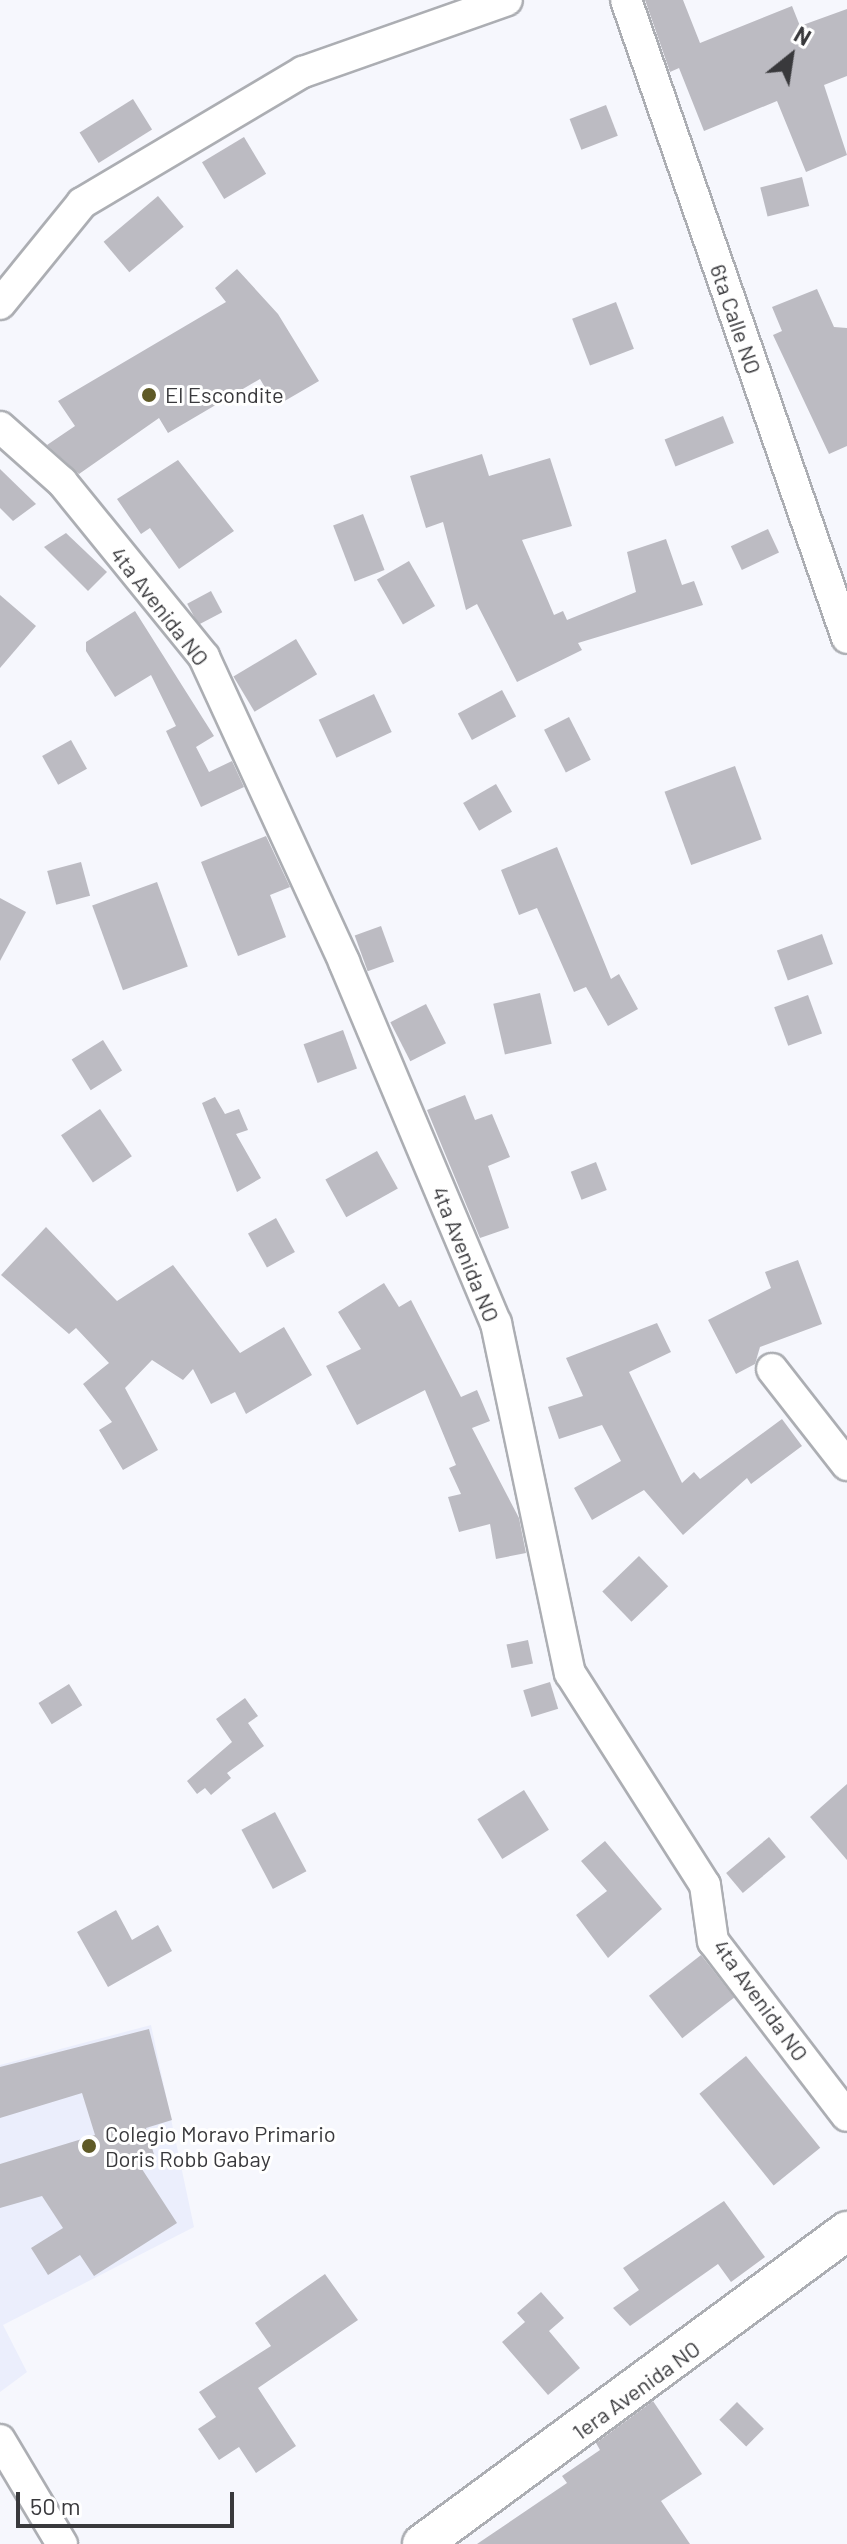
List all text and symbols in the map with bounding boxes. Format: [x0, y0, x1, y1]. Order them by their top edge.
north arrow [751, 16, 831, 96]
text: N [790, 20, 816, 50]
street label: 6ta Calle NO [705, 261, 767, 377]
place label: El Escondite [165, 382, 284, 408]
marker: El Escondite [140, 386, 158, 404]
street label: 4ta Avenida NO [105, 541, 215, 671]
street label: 4ta Avenida NO [427, 1182, 505, 1326]
street label: 4ta Avenida NO [708, 1934, 814, 2066]
place label: Colegio Moravo Primario Doris Robb Gabay [105, 2120, 336, 2172]
marker: Colegio Moravo Primario Doris Robb Gabay [80, 2137, 98, 2155]
street label: 1era Avenida NO [567, 2335, 705, 2445]
scale bar [20, 2476, 238, 2526]
text: 50 m [30, 2491, 81, 2520]

